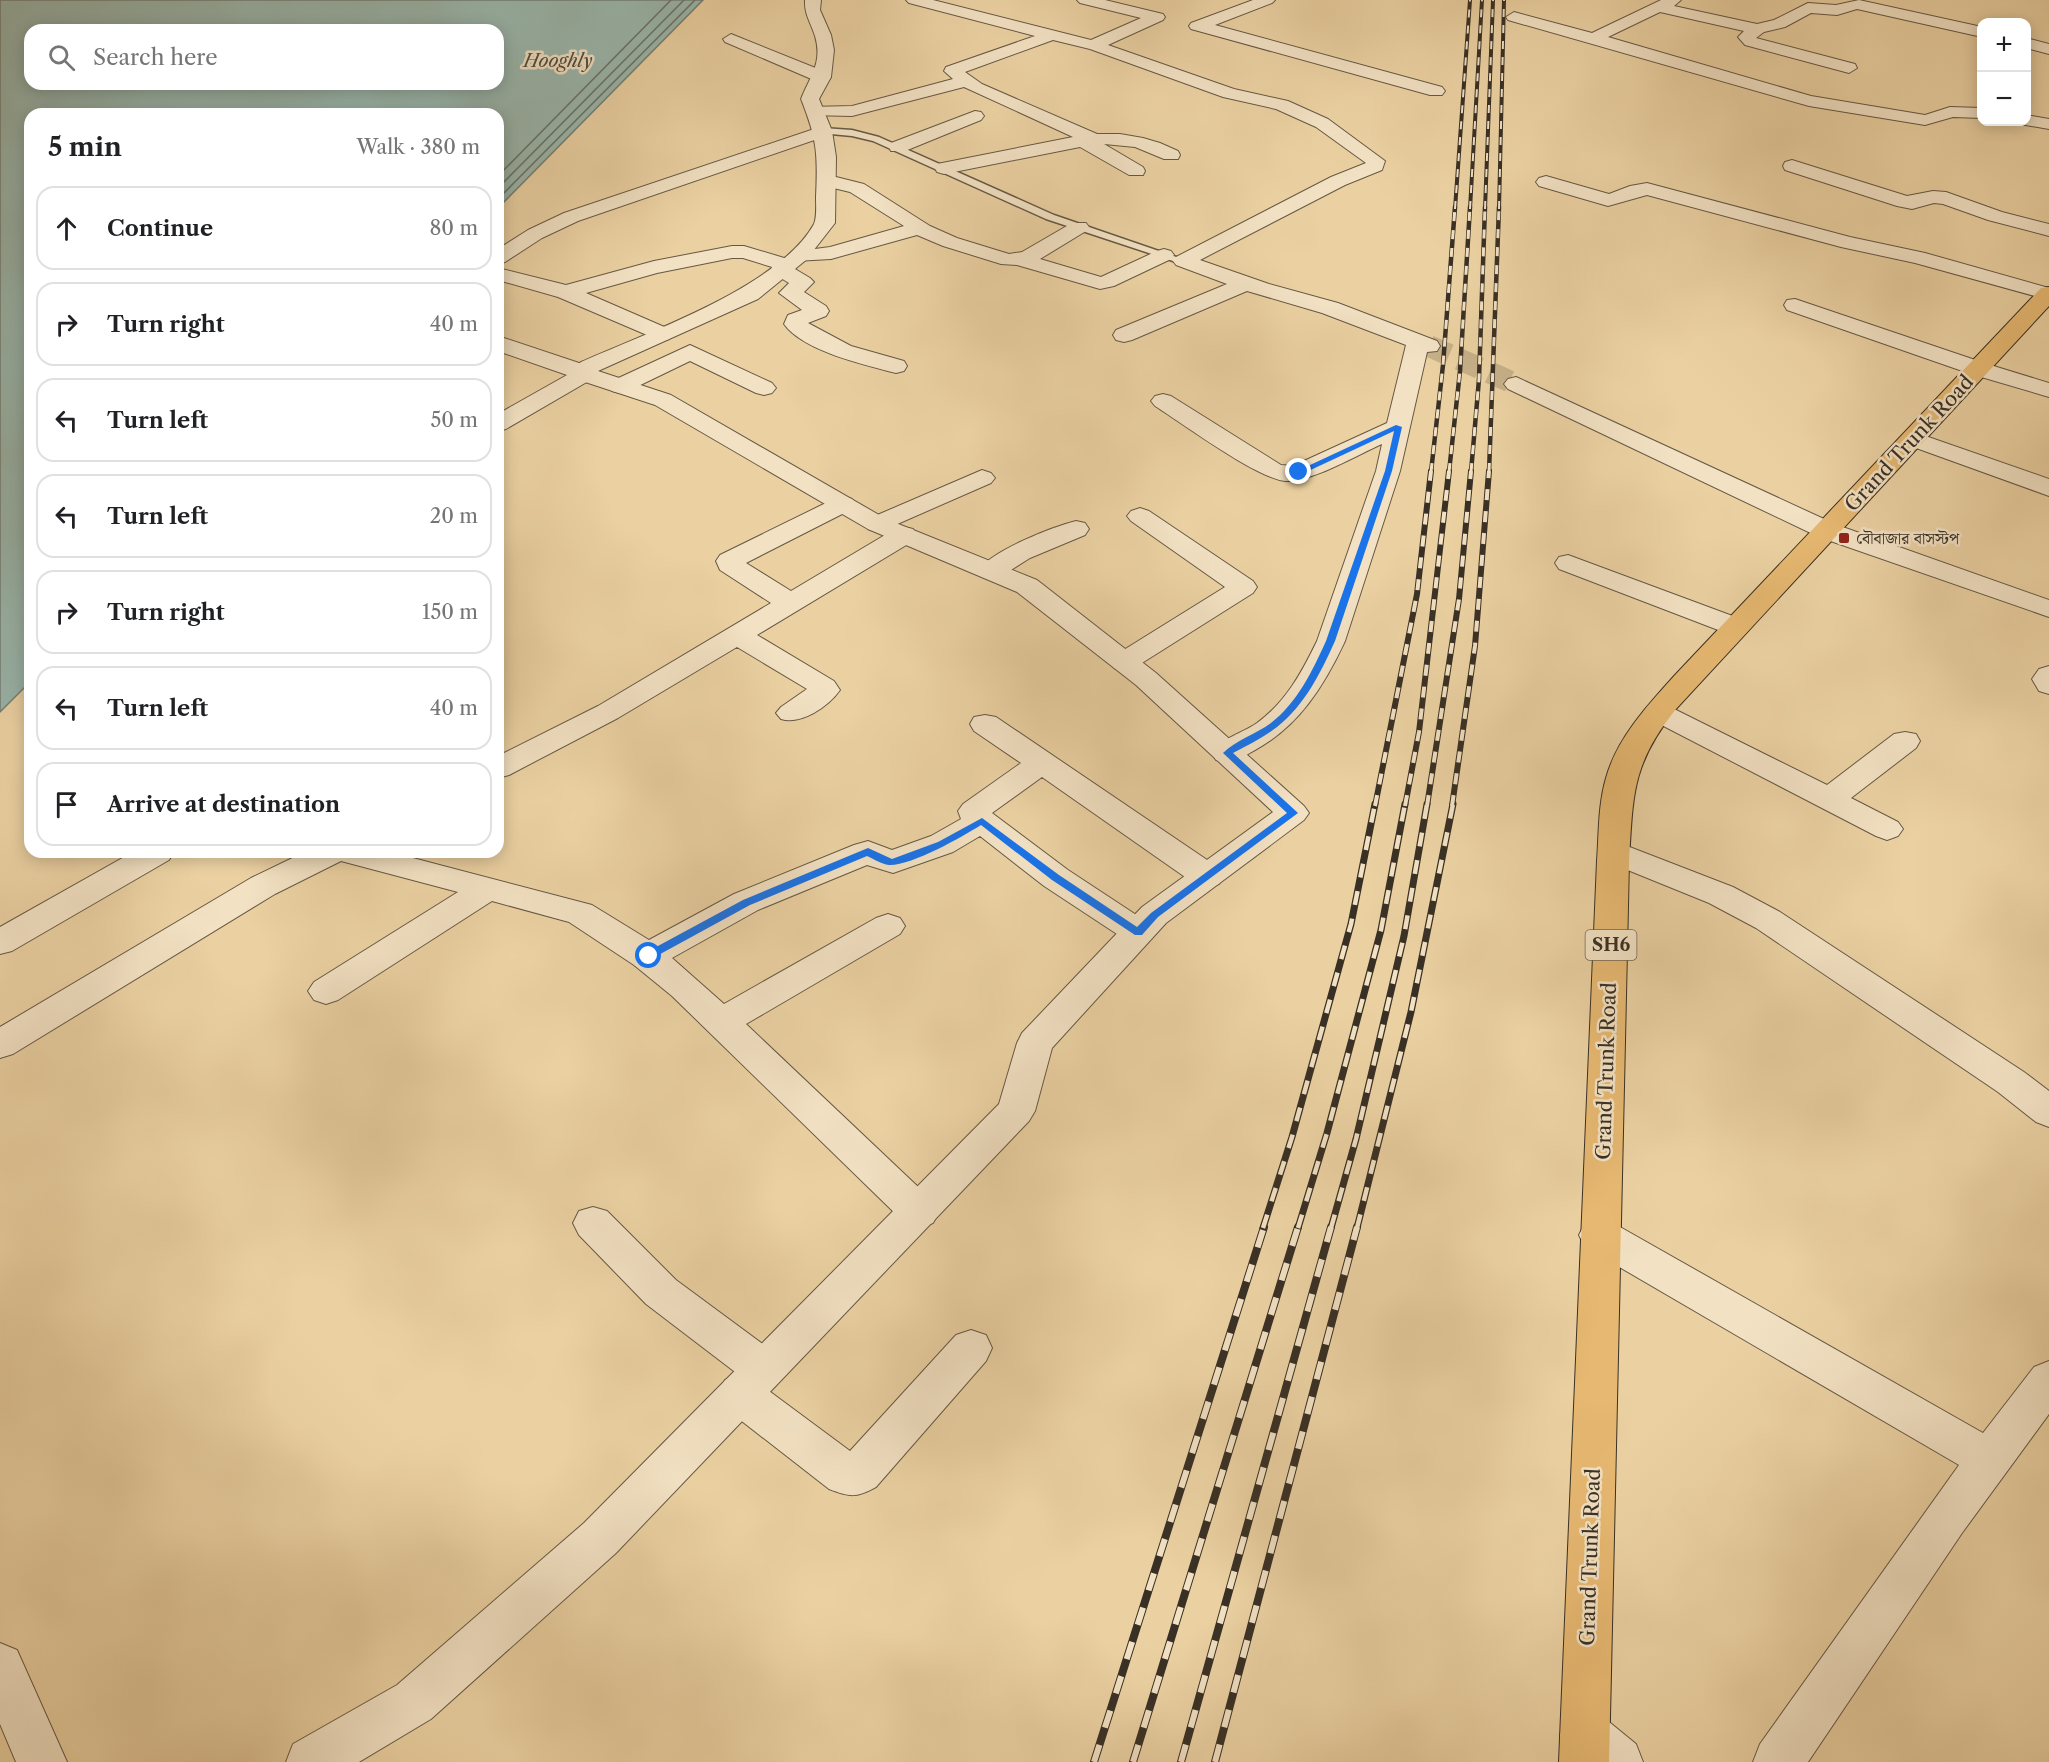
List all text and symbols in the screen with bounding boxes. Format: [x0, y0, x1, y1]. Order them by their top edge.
map controls [1977, 18, 2031, 126]
button: + [1977, 18, 2031, 72]
search box [24, 24, 504, 90]
icon: search [45, 41, 78, 74]
text: Search here [93, 44, 218, 71]
water label: Hooghly [522, 50, 592, 72]
button: − [1977, 72, 2031, 126]
text: 5 min [48, 131, 122, 163]
text: Walk · 380 m [356, 135, 480, 159]
icon: ahead [50, 212, 83, 245]
text: Continue [107, 215, 213, 242]
text: 80 m [430, 216, 478, 240]
icon: right [50, 308, 83, 341]
text: Turn right [107, 311, 225, 338]
text: 40 m [430, 312, 478, 336]
street label: Grand Trunk Road [1840, 370, 1978, 516]
icon: left [50, 404, 83, 437]
text: Turn left [107, 407, 208, 434]
text: 50 m [431, 408, 478, 432]
route end [1285, 458, 1311, 484]
icon: left [50, 500, 83, 533]
text: Turn left [107, 503, 208, 530]
text: 20 m [430, 504, 478, 528]
place label: বৌবাজার বাসস্টপ [1856, 528, 1960, 548]
marker: বৌবাজার বাসস্টপ [1837, 531, 1851, 545]
icon: right [50, 596, 83, 629]
text: Turn right [107, 599, 225, 626]
text: 150 m [422, 600, 478, 624]
icon: left [50, 692, 83, 725]
text: Turn left [107, 695, 208, 722]
text: 40 m [430, 696, 478, 720]
icon: arrive [50, 788, 83, 821]
text: Arrive at destination [107, 791, 340, 818]
road number: SH6 [1586, 930, 1636, 960]
route start [635, 942, 661, 968]
street label: Grand Trunk Road [1591, 982, 1621, 1160]
street label: Grand Trunk Road [1575, 1468, 1605, 1646]

